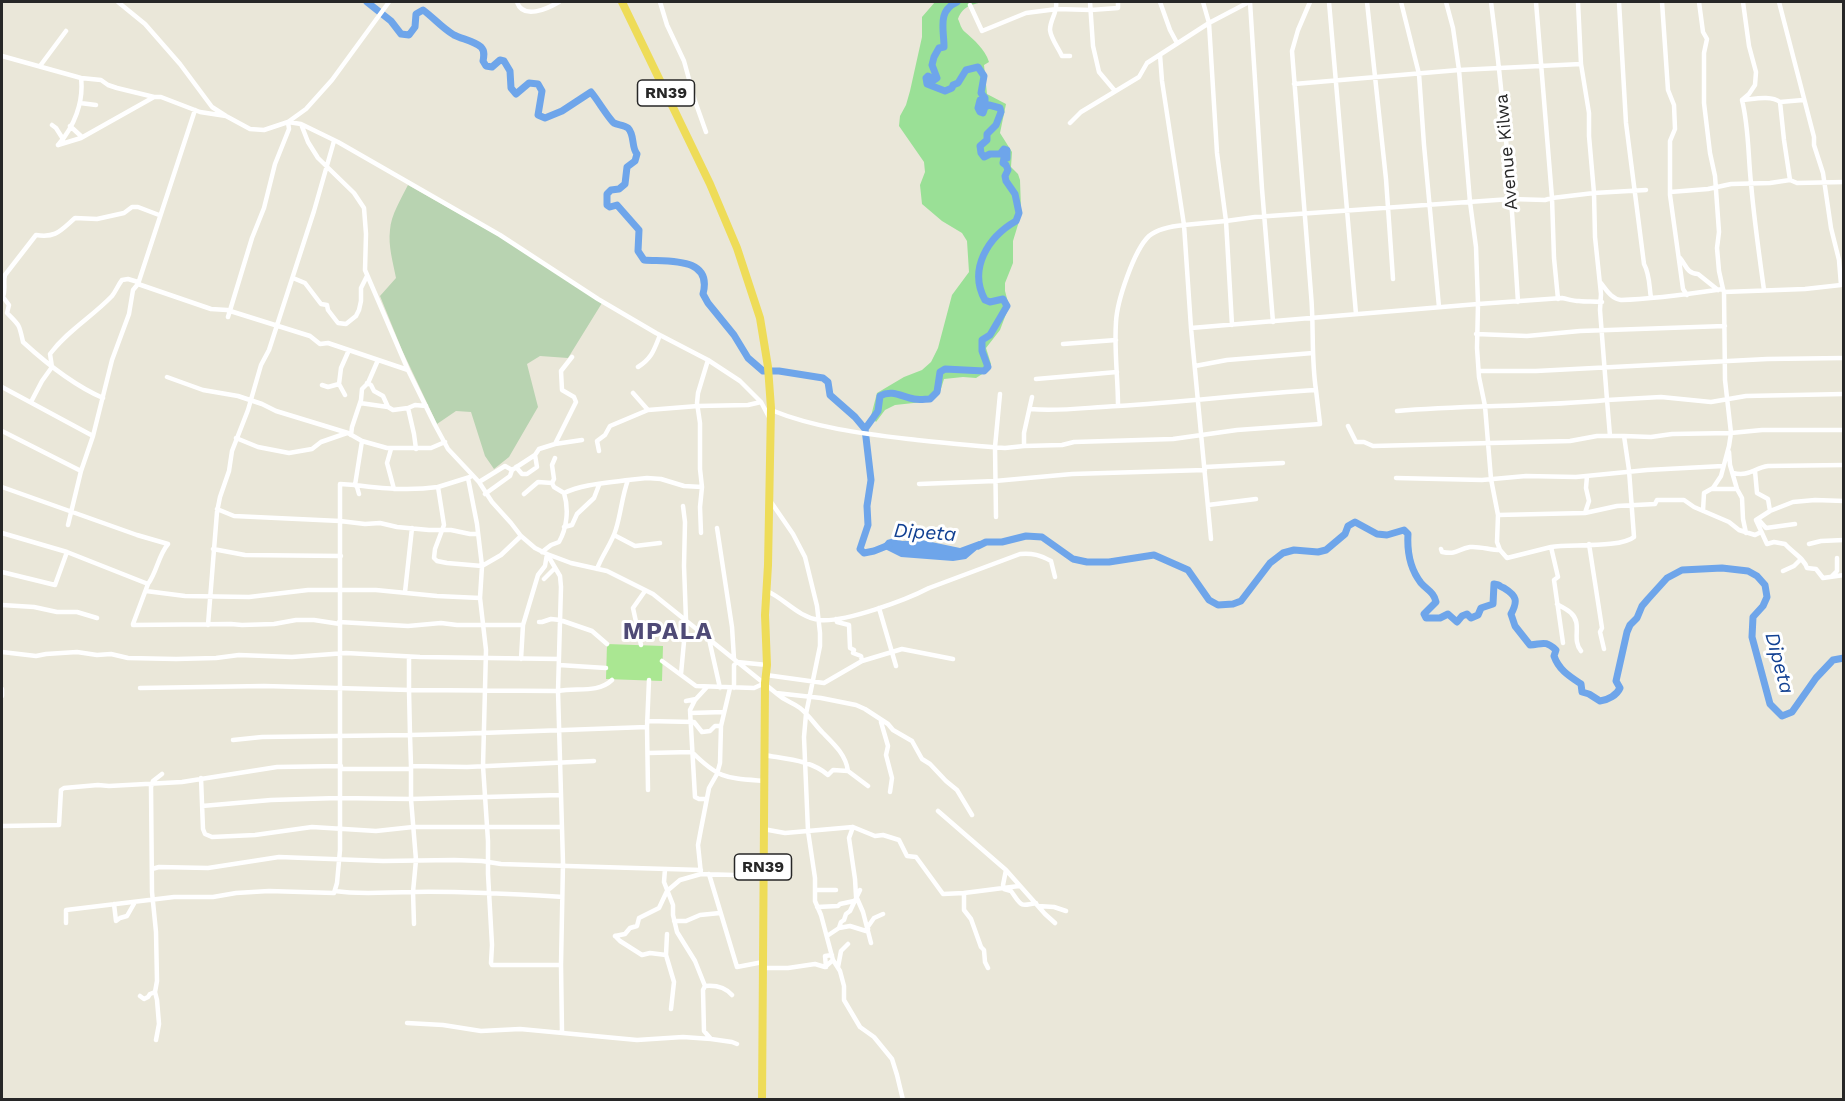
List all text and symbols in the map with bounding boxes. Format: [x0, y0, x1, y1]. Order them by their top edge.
road number: RN39 [638, 80, 694, 106]
street label: Avenue Kilwa [1491, 93, 1523, 211]
water label: Dipeta [893, 519, 957, 547]
district label: MPALA [623, 618, 713, 646]
water label: Dipeta [1759, 630, 1799, 696]
road number: RN39 [734, 854, 792, 880]

